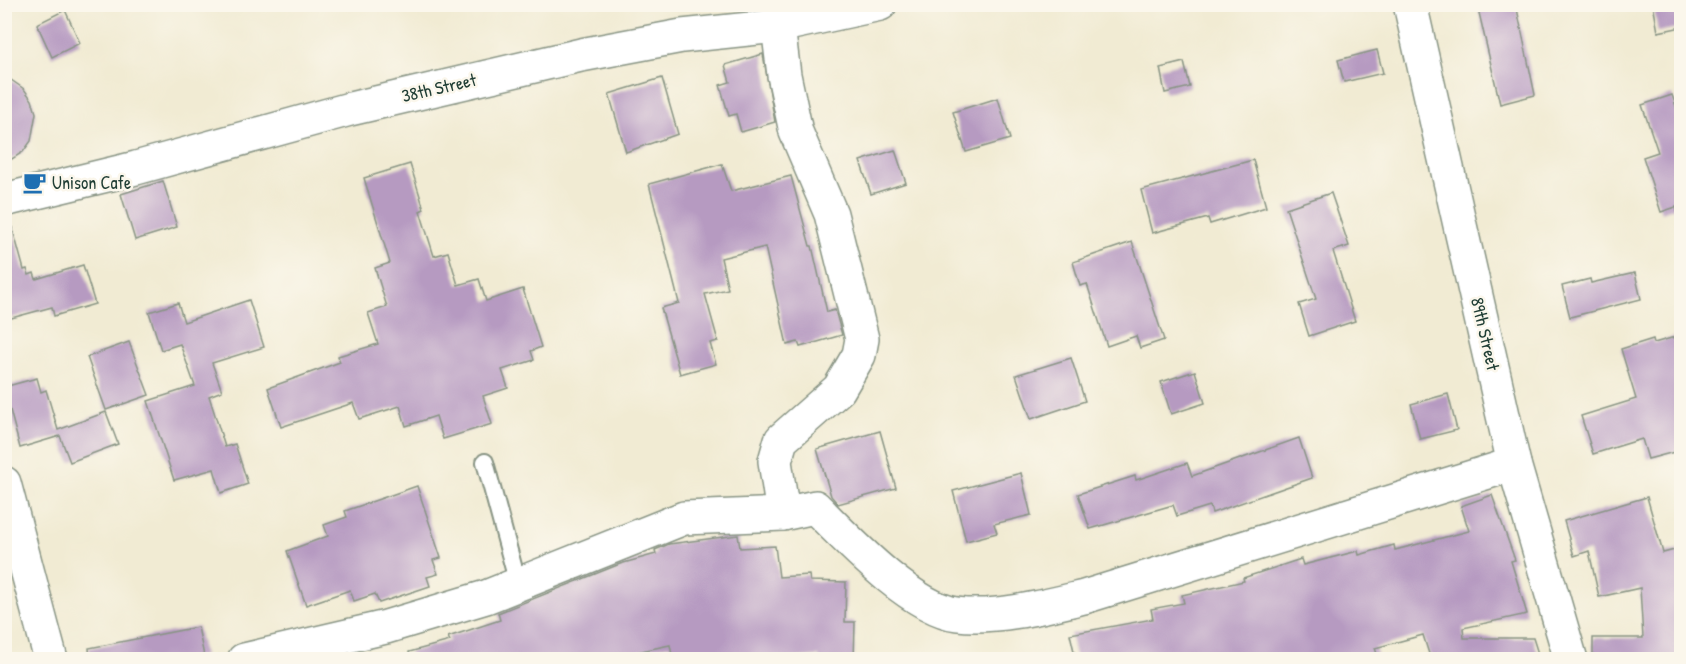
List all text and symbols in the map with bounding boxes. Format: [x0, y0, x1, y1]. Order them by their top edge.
street label: 38th Street [399, 67, 479, 108]
cafe icon: Unison Cafe [21, 170, 47, 196]
place label: Unison Cafe [52, 170, 131, 195]
street label: 89th Street [1465, 295, 1506, 374]

